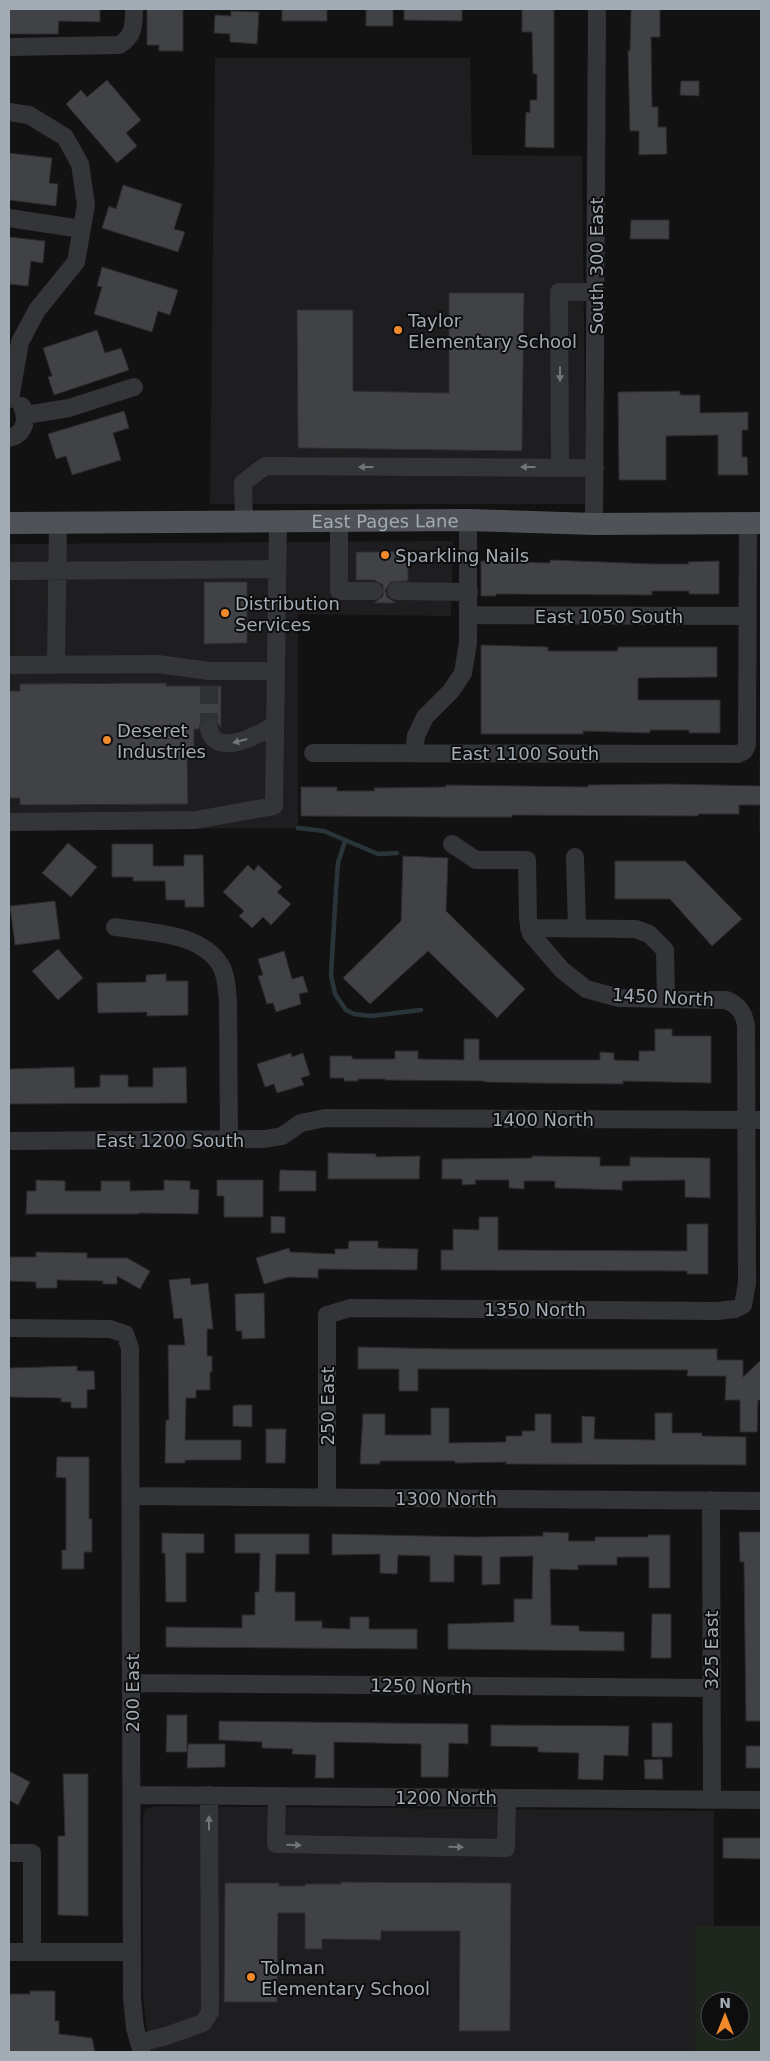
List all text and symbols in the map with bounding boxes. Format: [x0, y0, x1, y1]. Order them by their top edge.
street label: South 300 East [586, 198, 607, 334]
place label: Taylor Elementary School [407, 310, 577, 352]
marker: Taylor Elementary School [392, 324, 404, 336]
one-way arrow [556, 366, 564, 382]
one-way arrow [358, 463, 374, 471]
one-way arrow [520, 463, 536, 471]
street label: East Pages Lane [311, 510, 458, 532]
place label: Sparkling Nails [395, 545, 529, 566]
marker: Sparkling Nails [379, 549, 391, 561]
place label: Distribution Services [235, 593, 340, 635]
street label: East 1050 South [535, 606, 683, 627]
marker: Distribution Services [219, 607, 231, 619]
place label: Deseret Industries [117, 720, 206, 762]
marker: Deseret Industries [101, 734, 113, 746]
one-way arrow [233, 737, 248, 745]
street label: East 1100 South [451, 743, 599, 764]
street label: 1450 North [612, 984, 714, 1010]
street label: 1400 North [492, 1109, 594, 1130]
street label: East 1200 South [96, 1130, 244, 1151]
street label: 1350 North [484, 1299, 586, 1320]
street label: 250 East [317, 1367, 338, 1445]
street label: 1300 North [395, 1488, 497, 1509]
street label: 325 East [701, 1611, 722, 1689]
street label: 200 East [122, 1654, 143, 1732]
street label: 1250 North [370, 1675, 472, 1697]
street label: 1200 North [395, 1787, 497, 1808]
one-way arrow [205, 1815, 213, 1831]
one-way arrow [286, 1841, 302, 1849]
one-way arrow [449, 1843, 465, 1851]
place label: Tolman Elementary School [260, 1957, 430, 1999]
marker: Tolman Elementary School [245, 1971, 257, 1983]
north arrow [700, 1991, 750, 2041]
text: N [719, 1995, 731, 2011]

